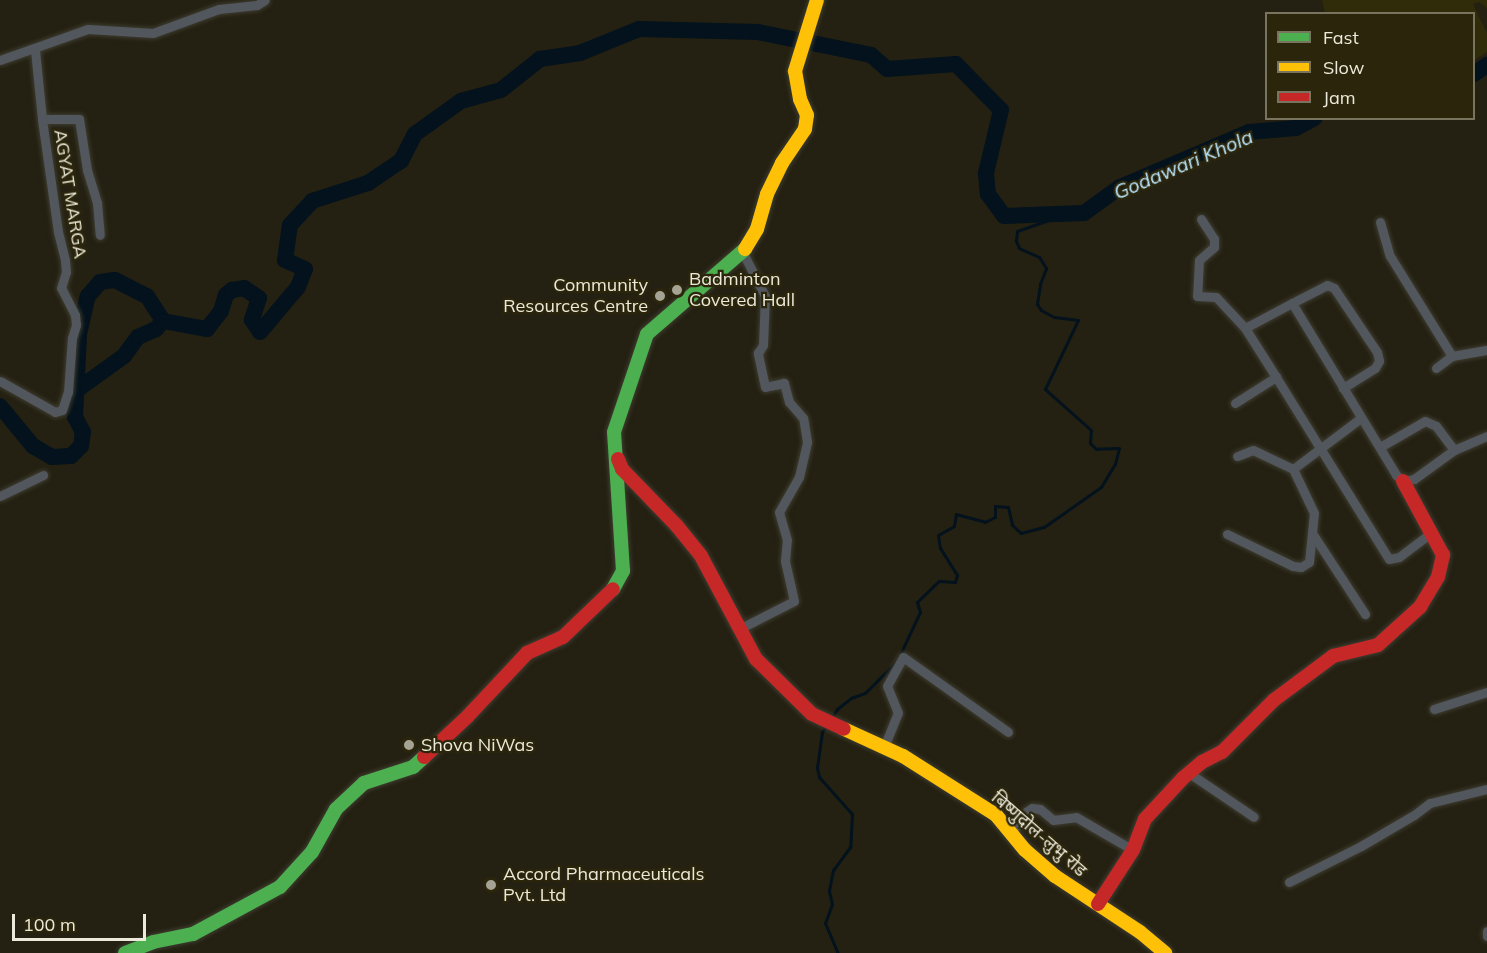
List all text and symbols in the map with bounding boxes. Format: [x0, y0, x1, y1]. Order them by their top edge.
legend [1265, 12, 1475, 120]
text: Fast [1323, 26, 1359, 49]
text: Slow [1323, 56, 1364, 79]
text: Jam [1323, 86, 1356, 109]
water label: Godawari Khola [1110, 124, 1256, 204]
street label: AGYAT MARGA [49, 128, 91, 260]
place label: Badminton Covered Hall [689, 269, 795, 312]
place label: Community Resources Centre [503, 275, 648, 318]
marker: Badminton Covered Hall [670, 283, 684, 297]
marker: Community Resources Centre [653, 289, 667, 303]
place label: Shova NiWas [421, 734, 534, 756]
marker: Shova NiWas [402, 738, 416, 752]
street label: बिष्णुदोल-लुभु रोड [987, 787, 1091, 881]
place label: Accord Pharmaceuticals Pvt. Ltd [503, 864, 704, 906]
marker: Accord Pharmaceuticals Pvt. Ltd [484, 878, 498, 892]
scale bar [15, 902, 148, 940]
text: 100 m [23, 913, 76, 936]

